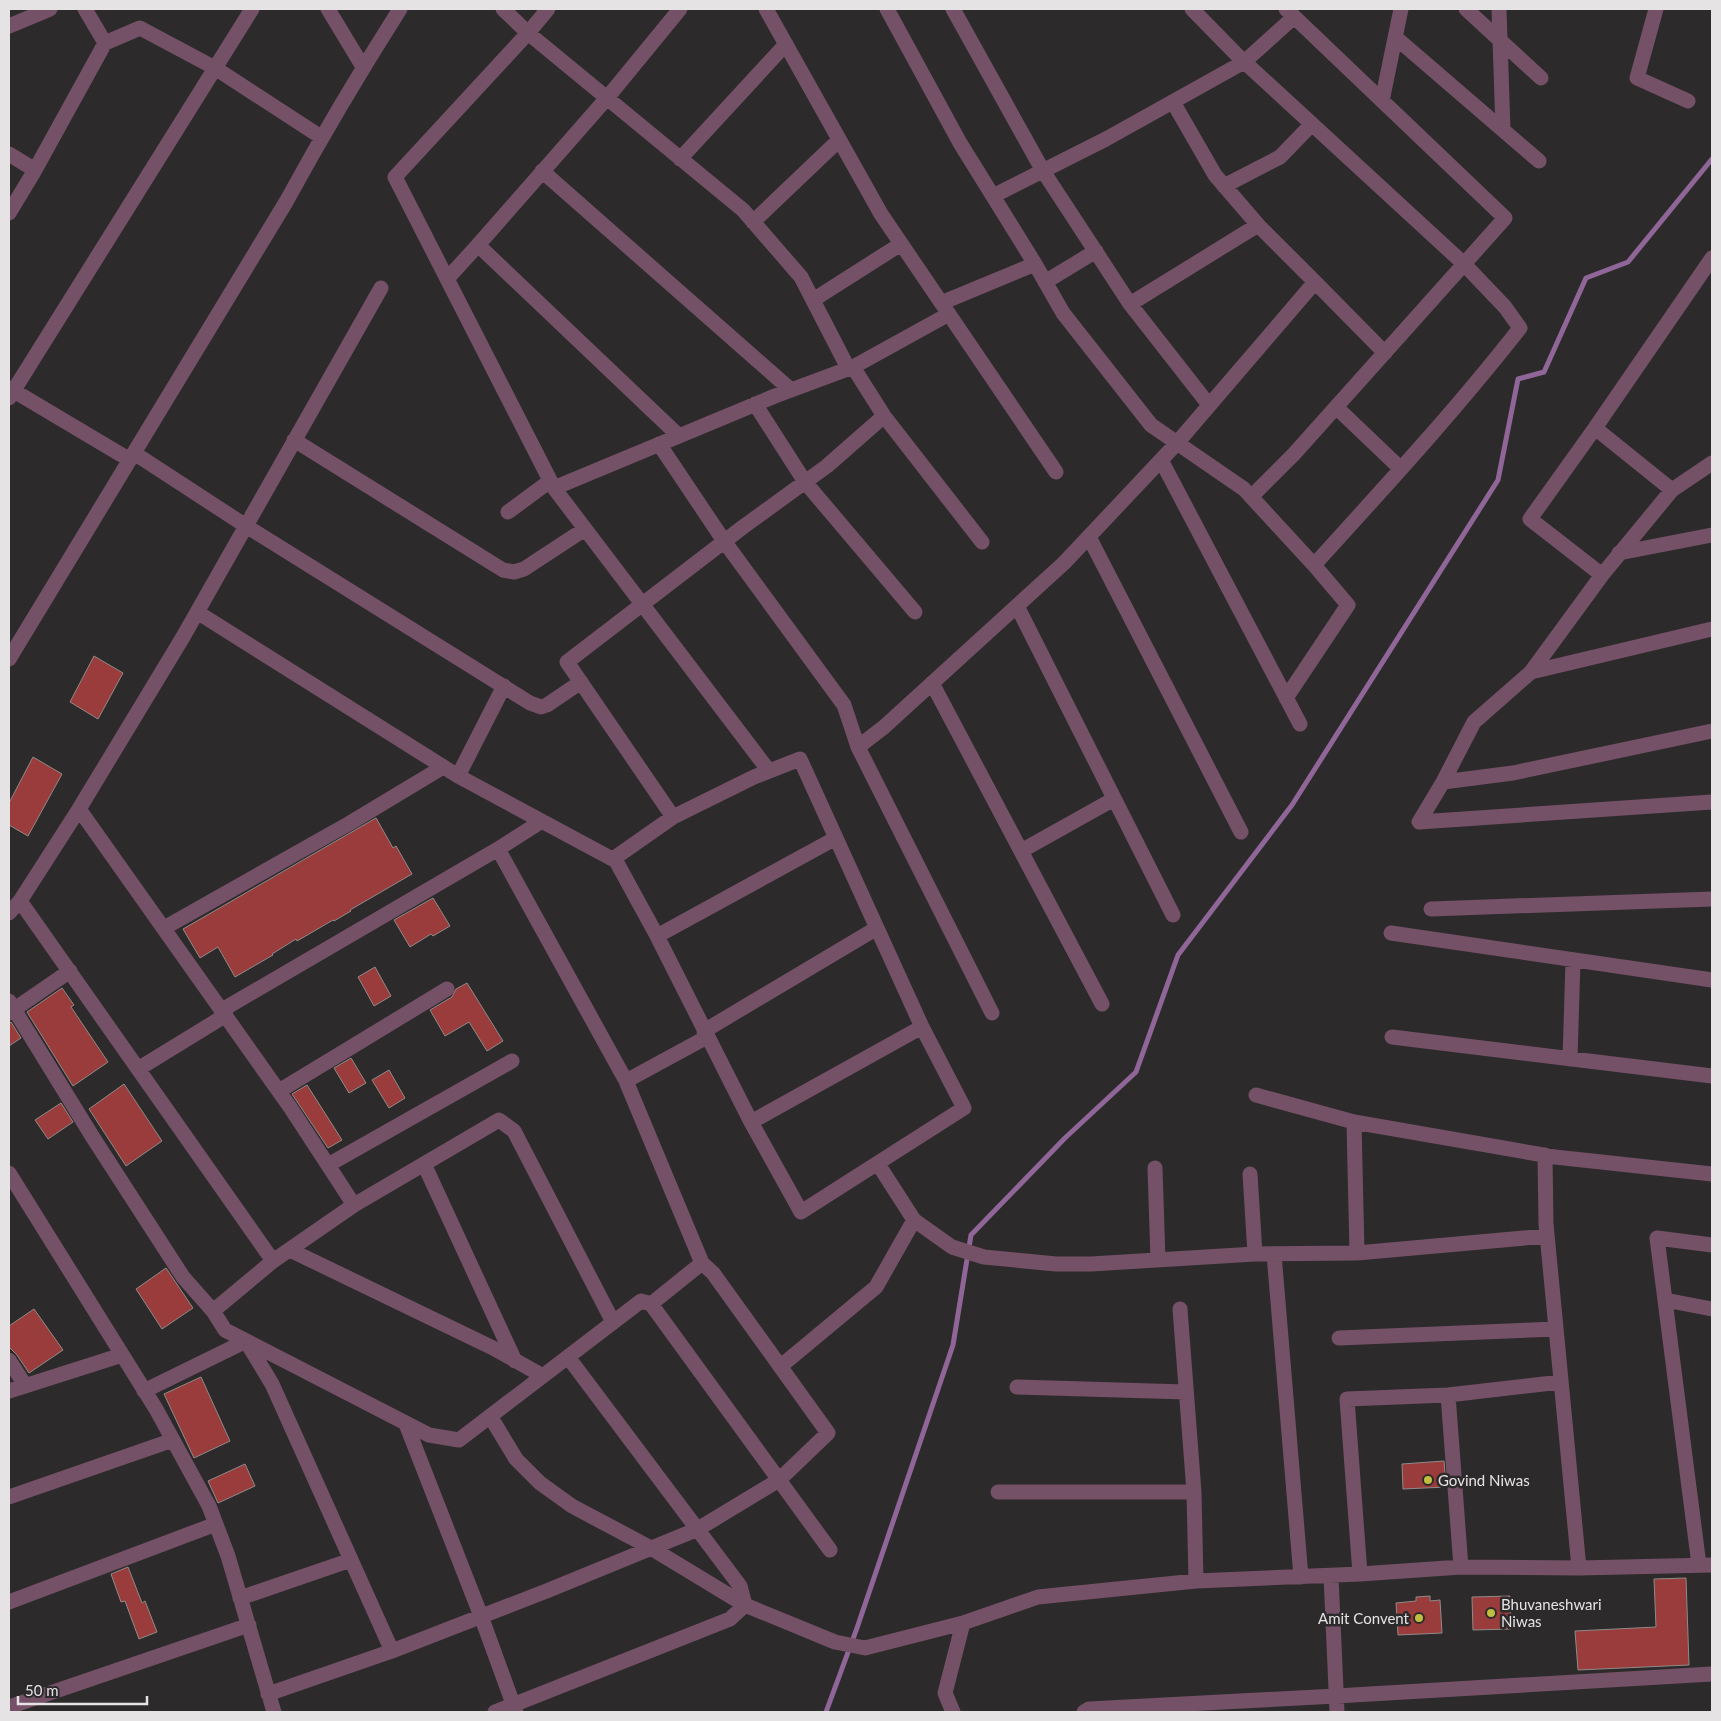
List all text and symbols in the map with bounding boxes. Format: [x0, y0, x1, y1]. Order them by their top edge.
place label: Govind Niwas [1438, 1471, 1530, 1489]
marker: Govind Niwas [1422, 1474, 1434, 1486]
place label: Bhuvaneshwari Niwas [1501, 1595, 1602, 1630]
marker: Bhuvaneshwari Niwas [1485, 1607, 1497, 1619]
place label: Amit Convent [1318, 1609, 1410, 1627]
marker: Amit Convent [1413, 1612, 1425, 1624]
scale bar [18, 1674, 146, 1706]
text: 50 m [25, 1681, 59, 1699]

